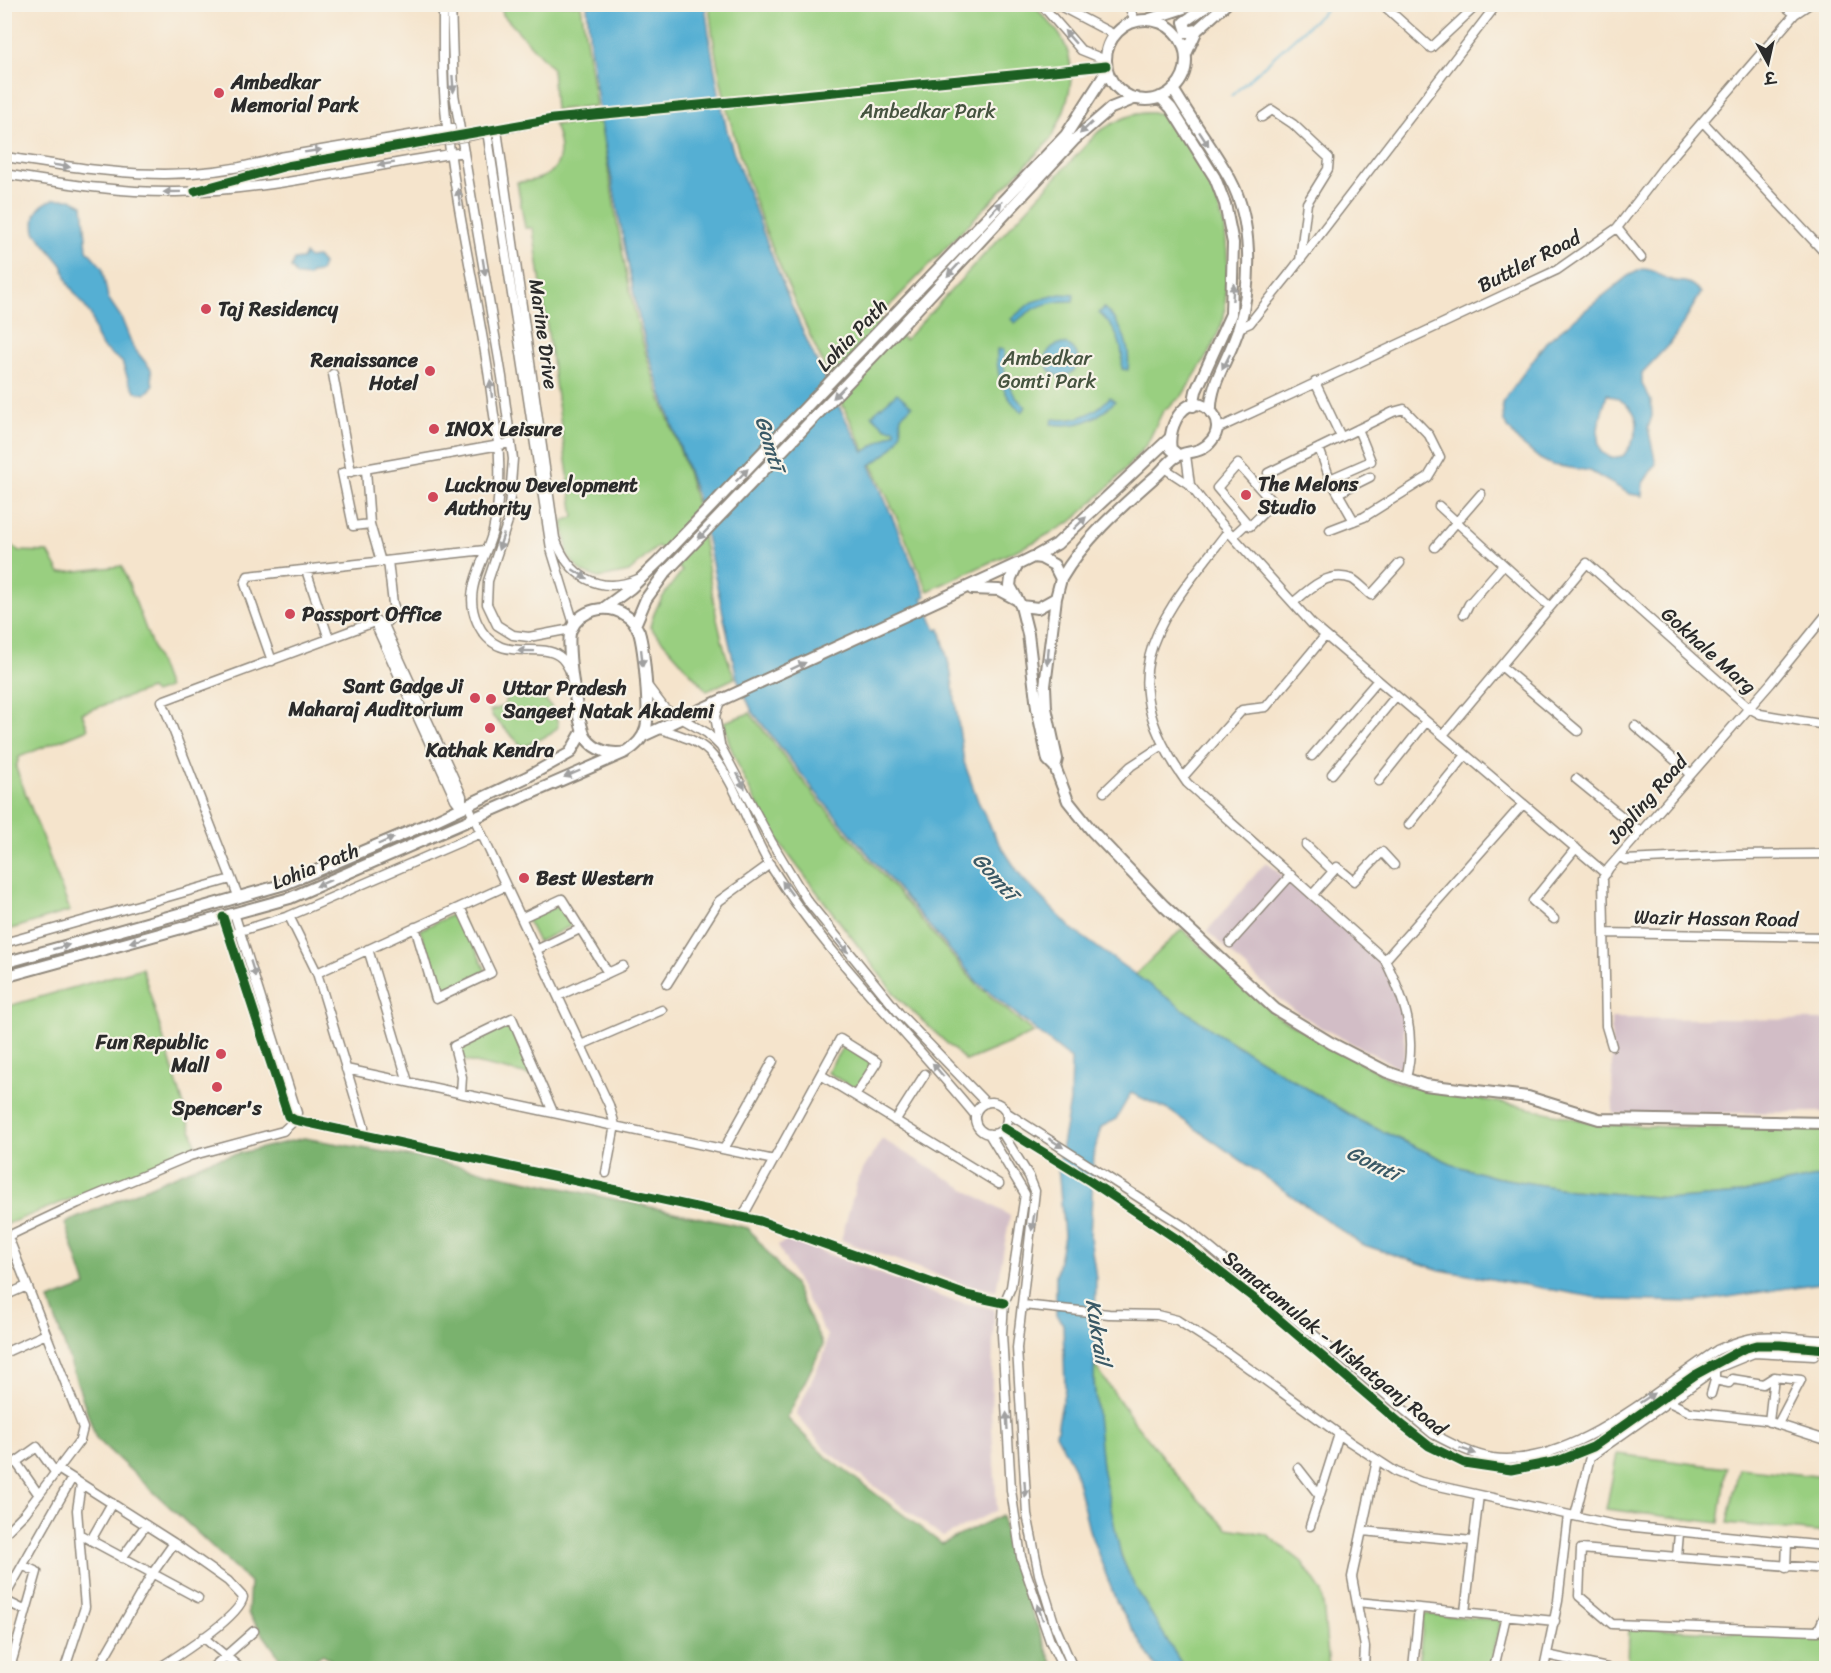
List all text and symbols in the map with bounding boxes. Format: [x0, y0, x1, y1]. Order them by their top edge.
one-way arrow [1064, 30, 1077, 45]
north arrow [1738, 33, 1798, 93]
text: उ [1761, 62, 1779, 93]
place label: Ambedkar Memorial Park [230, 65, 359, 123]
one-way arrow [449, 74, 458, 93]
marker: Ambedkar Memorial Park [212, 86, 226, 100]
park label: Ambedkar Park [859, 94, 996, 129]
one-way arrow [1079, 121, 1094, 135]
one-way arrow [1198, 131, 1209, 147]
one-way arrow [304, 147, 323, 156]
one-way arrow [376, 160, 395, 169]
one-way arrow [53, 161, 72, 170]
one-way arrow [163, 187, 182, 197]
one-way arrow [454, 187, 463, 206]
one-way arrow [989, 201, 1003, 215]
street label: Buttler Road [1471, 220, 1588, 302]
one-way arrow [479, 257, 488, 276]
one-way arrow [946, 263, 960, 278]
street label: Marine Drive [518, 277, 569, 391]
one-way arrow [1228, 282, 1237, 301]
street label: Lohia Path [808, 290, 897, 380]
place label: Taj Residency [218, 292, 339, 327]
marker: Taj Residency [199, 302, 213, 316]
park label: Ambedkar Gomti Park [998, 341, 1096, 399]
place label: Renaissance Hotel [310, 343, 419, 401]
one-way arrow [1221, 354, 1231, 371]
marker: Renaissance Hotel [423, 364, 437, 378]
one-way arrow [486, 379, 495, 398]
one-way arrow [832, 385, 846, 399]
water label: Gomtī [744, 411, 798, 481]
place label: INOX Leisure [445, 412, 563, 447]
marker: INOX Leisure [427, 422, 441, 436]
one-way arrow [735, 467, 749, 482]
place label: The Melons Studio [1257, 467, 1359, 525]
place label: Lucknow Development Authority [444, 468, 638, 526]
marker: The Melons Studio [1239, 488, 1253, 502]
marker: Lucknow Development Authority [426, 490, 440, 504]
one-way arrow [1072, 516, 1086, 530]
one-way arrow [697, 526, 711, 540]
one-way arrow [496, 533, 505, 551]
one-way arrow [572, 569, 588, 580]
place label: Passport Office [302, 597, 443, 632]
street label: Gokhale Marg [1653, 598, 1765, 703]
marker: Passport Office [283, 607, 297, 621]
one-way arrow [1043, 646, 1053, 665]
one-way arrow [517, 647, 536, 656]
one-way arrow [637, 648, 647, 667]
one-way arrow [789, 662, 806, 671]
place label: Sant Gadge Ji Maharaj Auditorium [288, 669, 464, 727]
place label: Uttar Pradesh Sangeet Natak Akademi [502, 671, 715, 729]
marker: Sant Gadge Ji Maharaj Auditorium [468, 691, 482, 705]
marker: Uttar Pradesh Sangeet Natak Akademi [484, 692, 498, 706]
marker: Kathak Kendra [483, 721, 497, 735]
place label: Kathak Kendra [425, 733, 554, 768]
street label: Jopling Road [1597, 745, 1698, 853]
one-way arrow [563, 769, 581, 779]
one-way arrow [736, 773, 746, 790]
street label: Lohia Path [266, 833, 364, 900]
one-way arrow [377, 837, 394, 846]
water label: Gomtī [963, 843, 1032, 914]
place label: Best Western [536, 861, 654, 896]
marker: Best Western [517, 871, 531, 885]
one-way arrow [315, 878, 333, 888]
one-way arrow [781, 881, 793, 897]
street label: Wazir Hassan Road [1634, 900, 1800, 937]
one-way arrow [129, 936, 147, 945]
one-way arrow [837, 938, 850, 954]
one-way arrow [52, 942, 70, 951]
one-way arrow [248, 960, 258, 978]
place label: Fun Republic Mall [95, 1025, 210, 1083]
marker: Fun Republic Mall [214, 1047, 228, 1061]
one-way arrow [932, 1063, 945, 1078]
marker: Spencer's [210, 1080, 224, 1094]
place label: Spencer's [171, 1091, 262, 1126]
water label: Gomtī [1340, 1134, 1412, 1195]
one-way arrow [1048, 1138, 1064, 1149]
one-way arrow [1028, 1212, 1037, 1231]
street label: Samatamulak - Nishatganj Road [1214, 1241, 1456, 1446]
water label: Kukrail [1074, 1296, 1123, 1373]
one-way arrow [1639, 1393, 1655, 1404]
one-way arrow [1002, 1411, 1012, 1430]
one-way arrow [1459, 1446, 1477, 1456]
one-way arrow [1020, 1479, 1030, 1498]
one-way arrow [1034, 1603, 1044, 1621]

